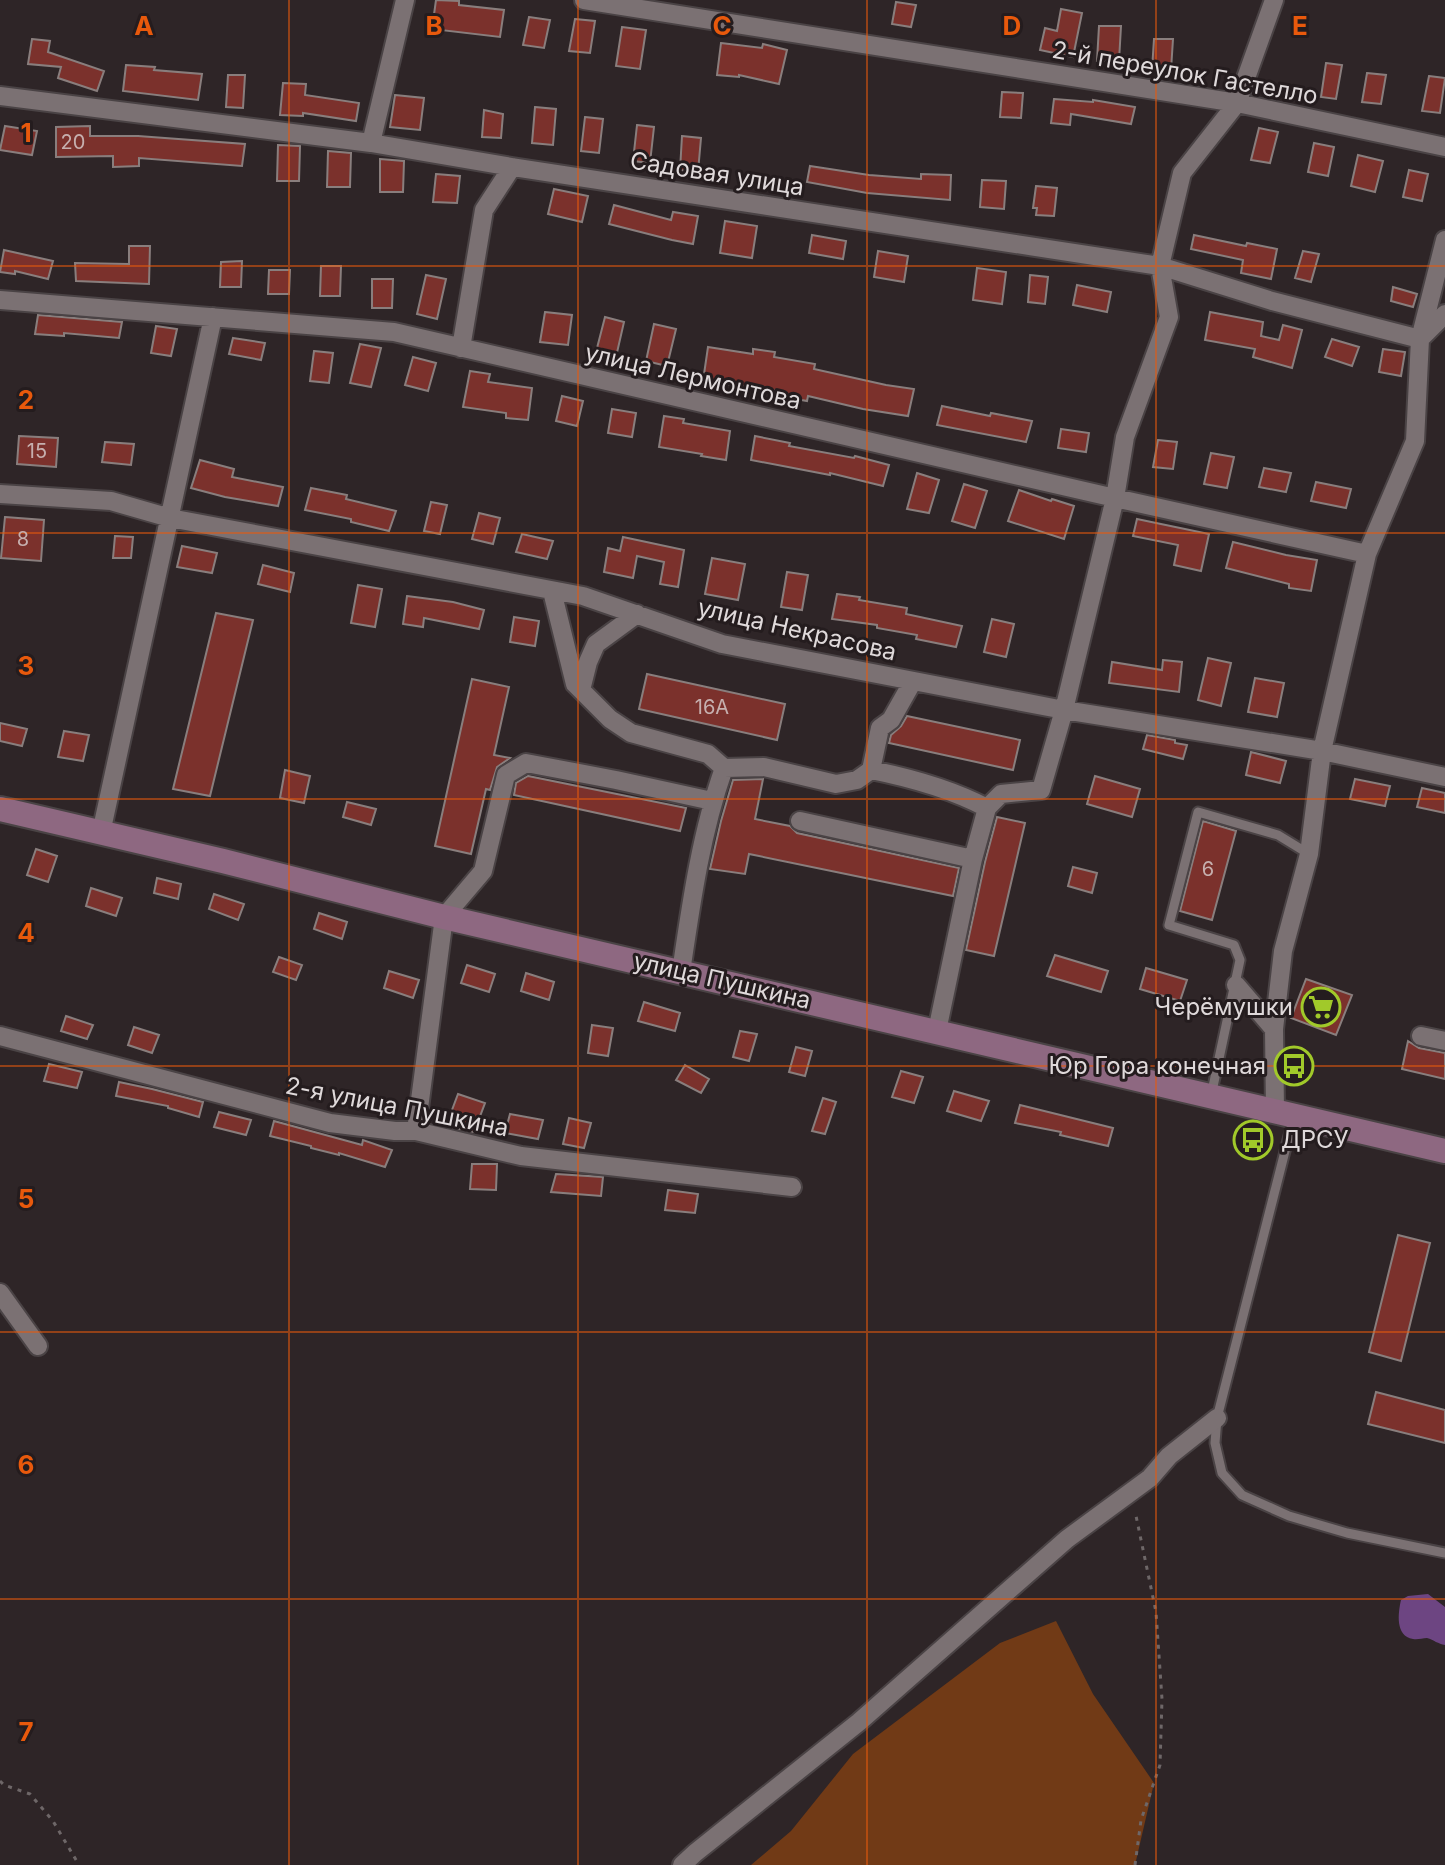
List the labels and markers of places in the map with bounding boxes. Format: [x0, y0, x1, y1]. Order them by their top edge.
supermarket icon: Черёмушки [1300, 986, 1342, 1028]
place label: Черёмушки [1155, 992, 1293, 1021]
bus stop icon: Юр Гора конечная [1273, 1045, 1315, 1087]
place label: Юр Гора конечная [1049, 1051, 1266, 1080]
bus stop icon: ДРСУ [1232, 1119, 1274, 1161]
place label: ДРСУ [1281, 1125, 1349, 1154]

